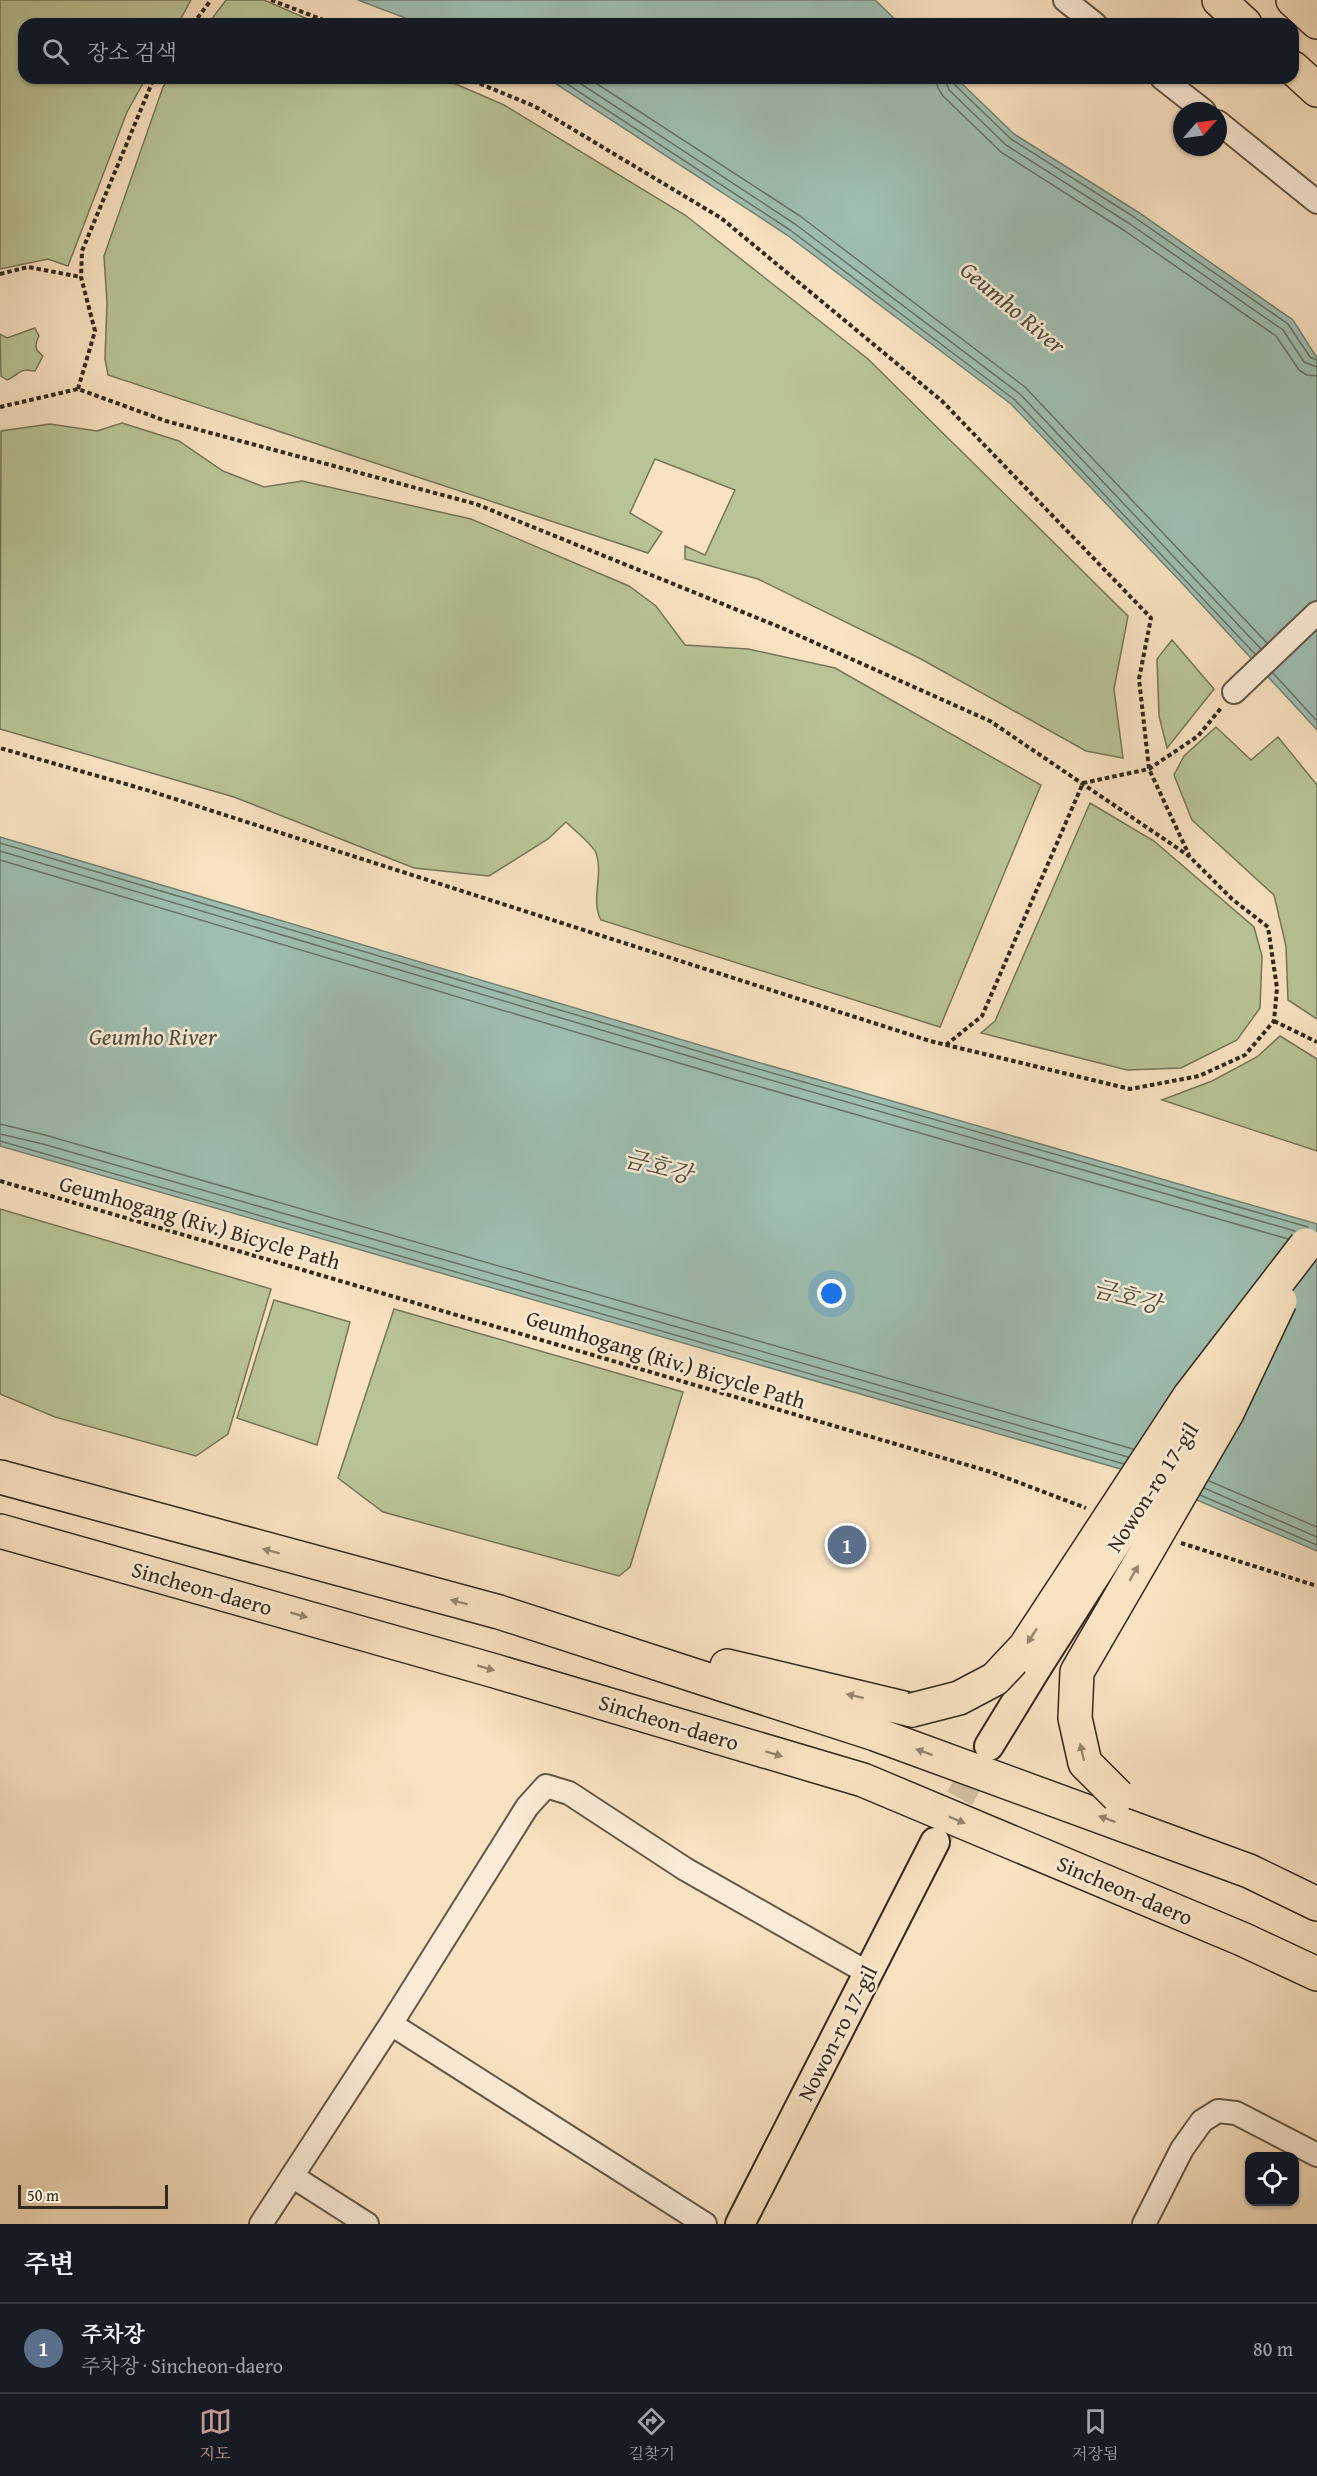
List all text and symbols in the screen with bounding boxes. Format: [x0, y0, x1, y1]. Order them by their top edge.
search box [18, 18, 1299, 84]
icon: search [39, 35, 72, 68]
text: 장소 검색 [87, 36, 177, 68]
north arrow [1173, 102, 1227, 156]
water label: Geumho River [953, 252, 1074, 362]
water label: Geumho River [89, 1019, 218, 1054]
water label: 금호강 [620, 1140, 700, 1193]
street label: Geumhogang (Riv.) Bicycle Path [56, 1167, 345, 1278]
water label: 금호강 [1089, 1270, 1169, 1323]
your location [817, 1279, 846, 1308]
street label: Geumhogang (Riv.) Bicycle Path [522, 1301, 810, 1417]
street label: Nowon-ro 17-gil [1098, 1416, 1206, 1558]
pin: 1 [828, 1522, 866, 1568]
one-way arrow [262, 1546, 280, 1555]
street label: Sincheon-daero [128, 1553, 276, 1623]
one-way arrow [1129, 1565, 1140, 1581]
one-way arrow [450, 1596, 468, 1606]
one-way arrow [290, 1611, 308, 1620]
one-way arrow [1026, 1628, 1037, 1645]
one-way arrow [478, 1664, 496, 1673]
street label: Sincheon-daero [595, 1686, 743, 1758]
one-way arrow [846, 1691, 864, 1701]
one-way arrow [1077, 1742, 1087, 1761]
one-way arrow [915, 1747, 933, 1757]
one-way arrow [765, 1750, 783, 1759]
one-way arrow [1098, 1814, 1116, 1824]
one-way arrow [949, 1815, 967, 1825]
street label: Sincheon-daero [1052, 1847, 1198, 1933]
street label: Nowon-ro 17-gil [789, 1960, 885, 2106]
map controls [1245, 2152, 1299, 2206]
button: locate [1245, 2152, 1299, 2206]
scale bar [18, 2182, 168, 2210]
text: 50 m [27, 2183, 59, 2207]
text: 주변 [24, 2244, 74, 2283]
text: 주차장 [81, 2318, 145, 2350]
text: 1 [38, 2334, 49, 2363]
text: 80 m [1253, 2334, 1293, 2363]
text: 주차장 · Sincheon-daero [81, 2351, 283, 2380]
tab: 지도 [199, 2405, 232, 2465]
tab: 길찾기 [629, 2405, 675, 2465]
tab: 저장됨 [1072, 2405, 1118, 2465]

